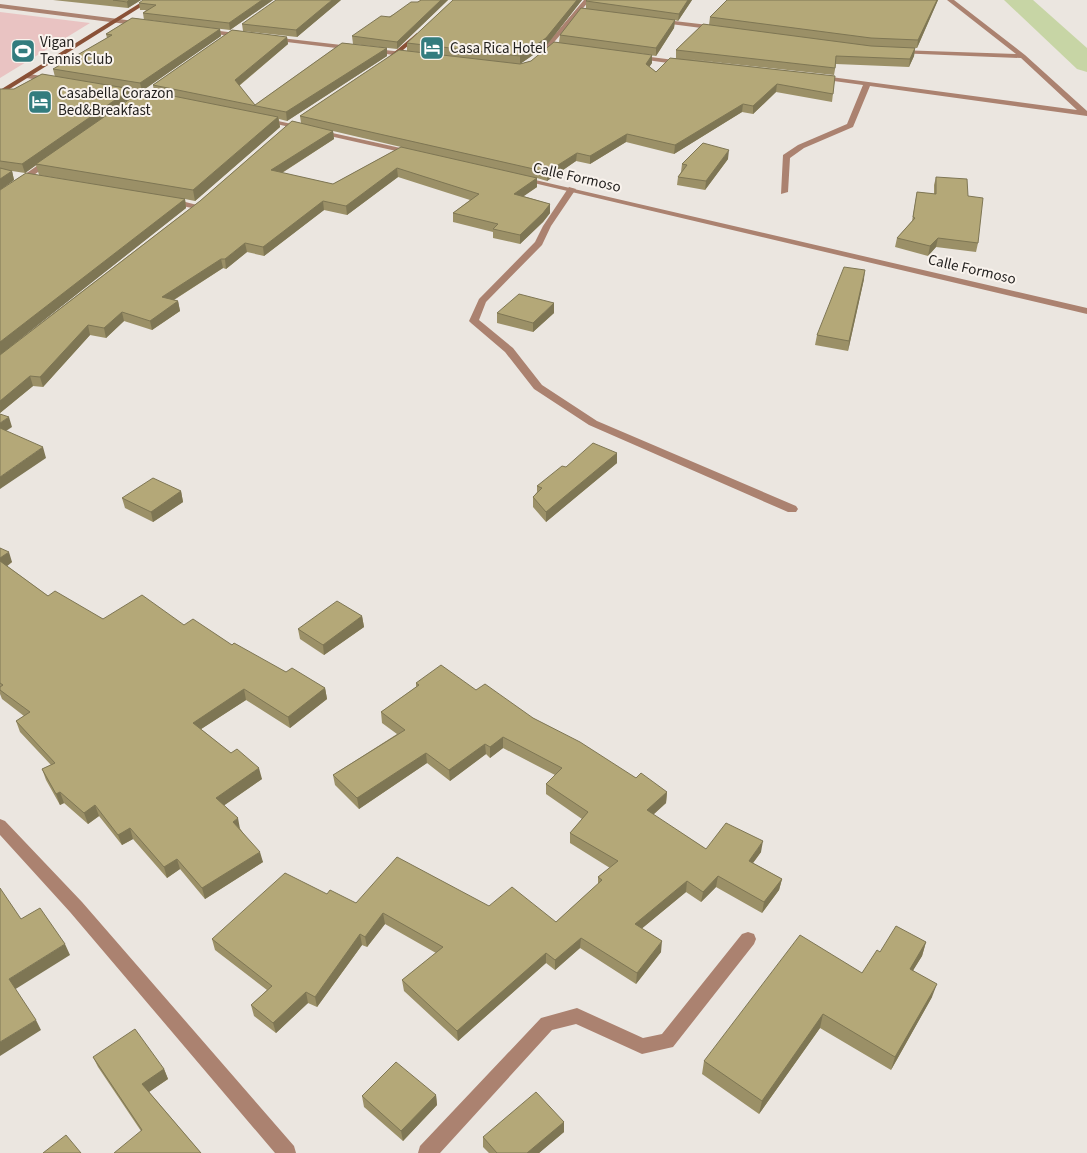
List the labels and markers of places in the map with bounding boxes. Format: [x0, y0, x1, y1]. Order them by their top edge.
place label: Vigan Tennis Club [40, 32, 113, 70]
hotel icon: Casa Rica Hotel [419, 35, 445, 61]
sports icon: Vigan Tennis Club [10, 38, 36, 64]
place label: Casa Rica Hotel [450, 38, 546, 59]
place label: Casabella Corazon Bed&Breakfast [58, 83, 174, 121]
hotel icon: Casabella Corazon Bed&Breakfast [27, 89, 53, 115]

